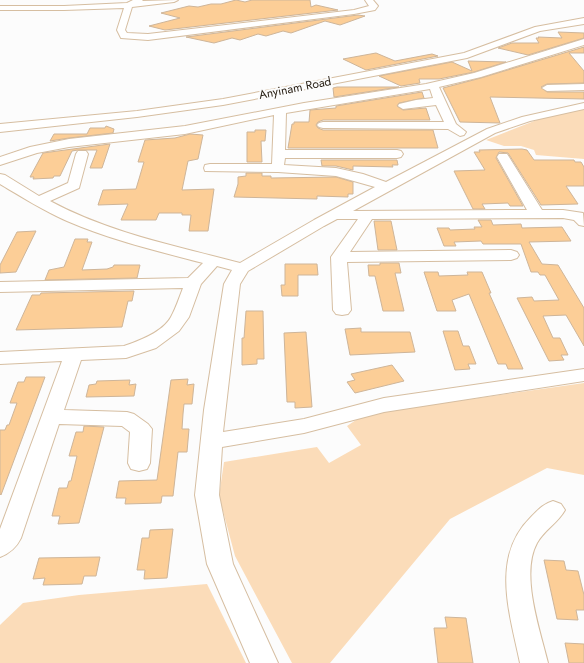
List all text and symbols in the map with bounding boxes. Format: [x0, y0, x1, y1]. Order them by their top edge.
street label: Anyinam Road [257, 72, 333, 104]

